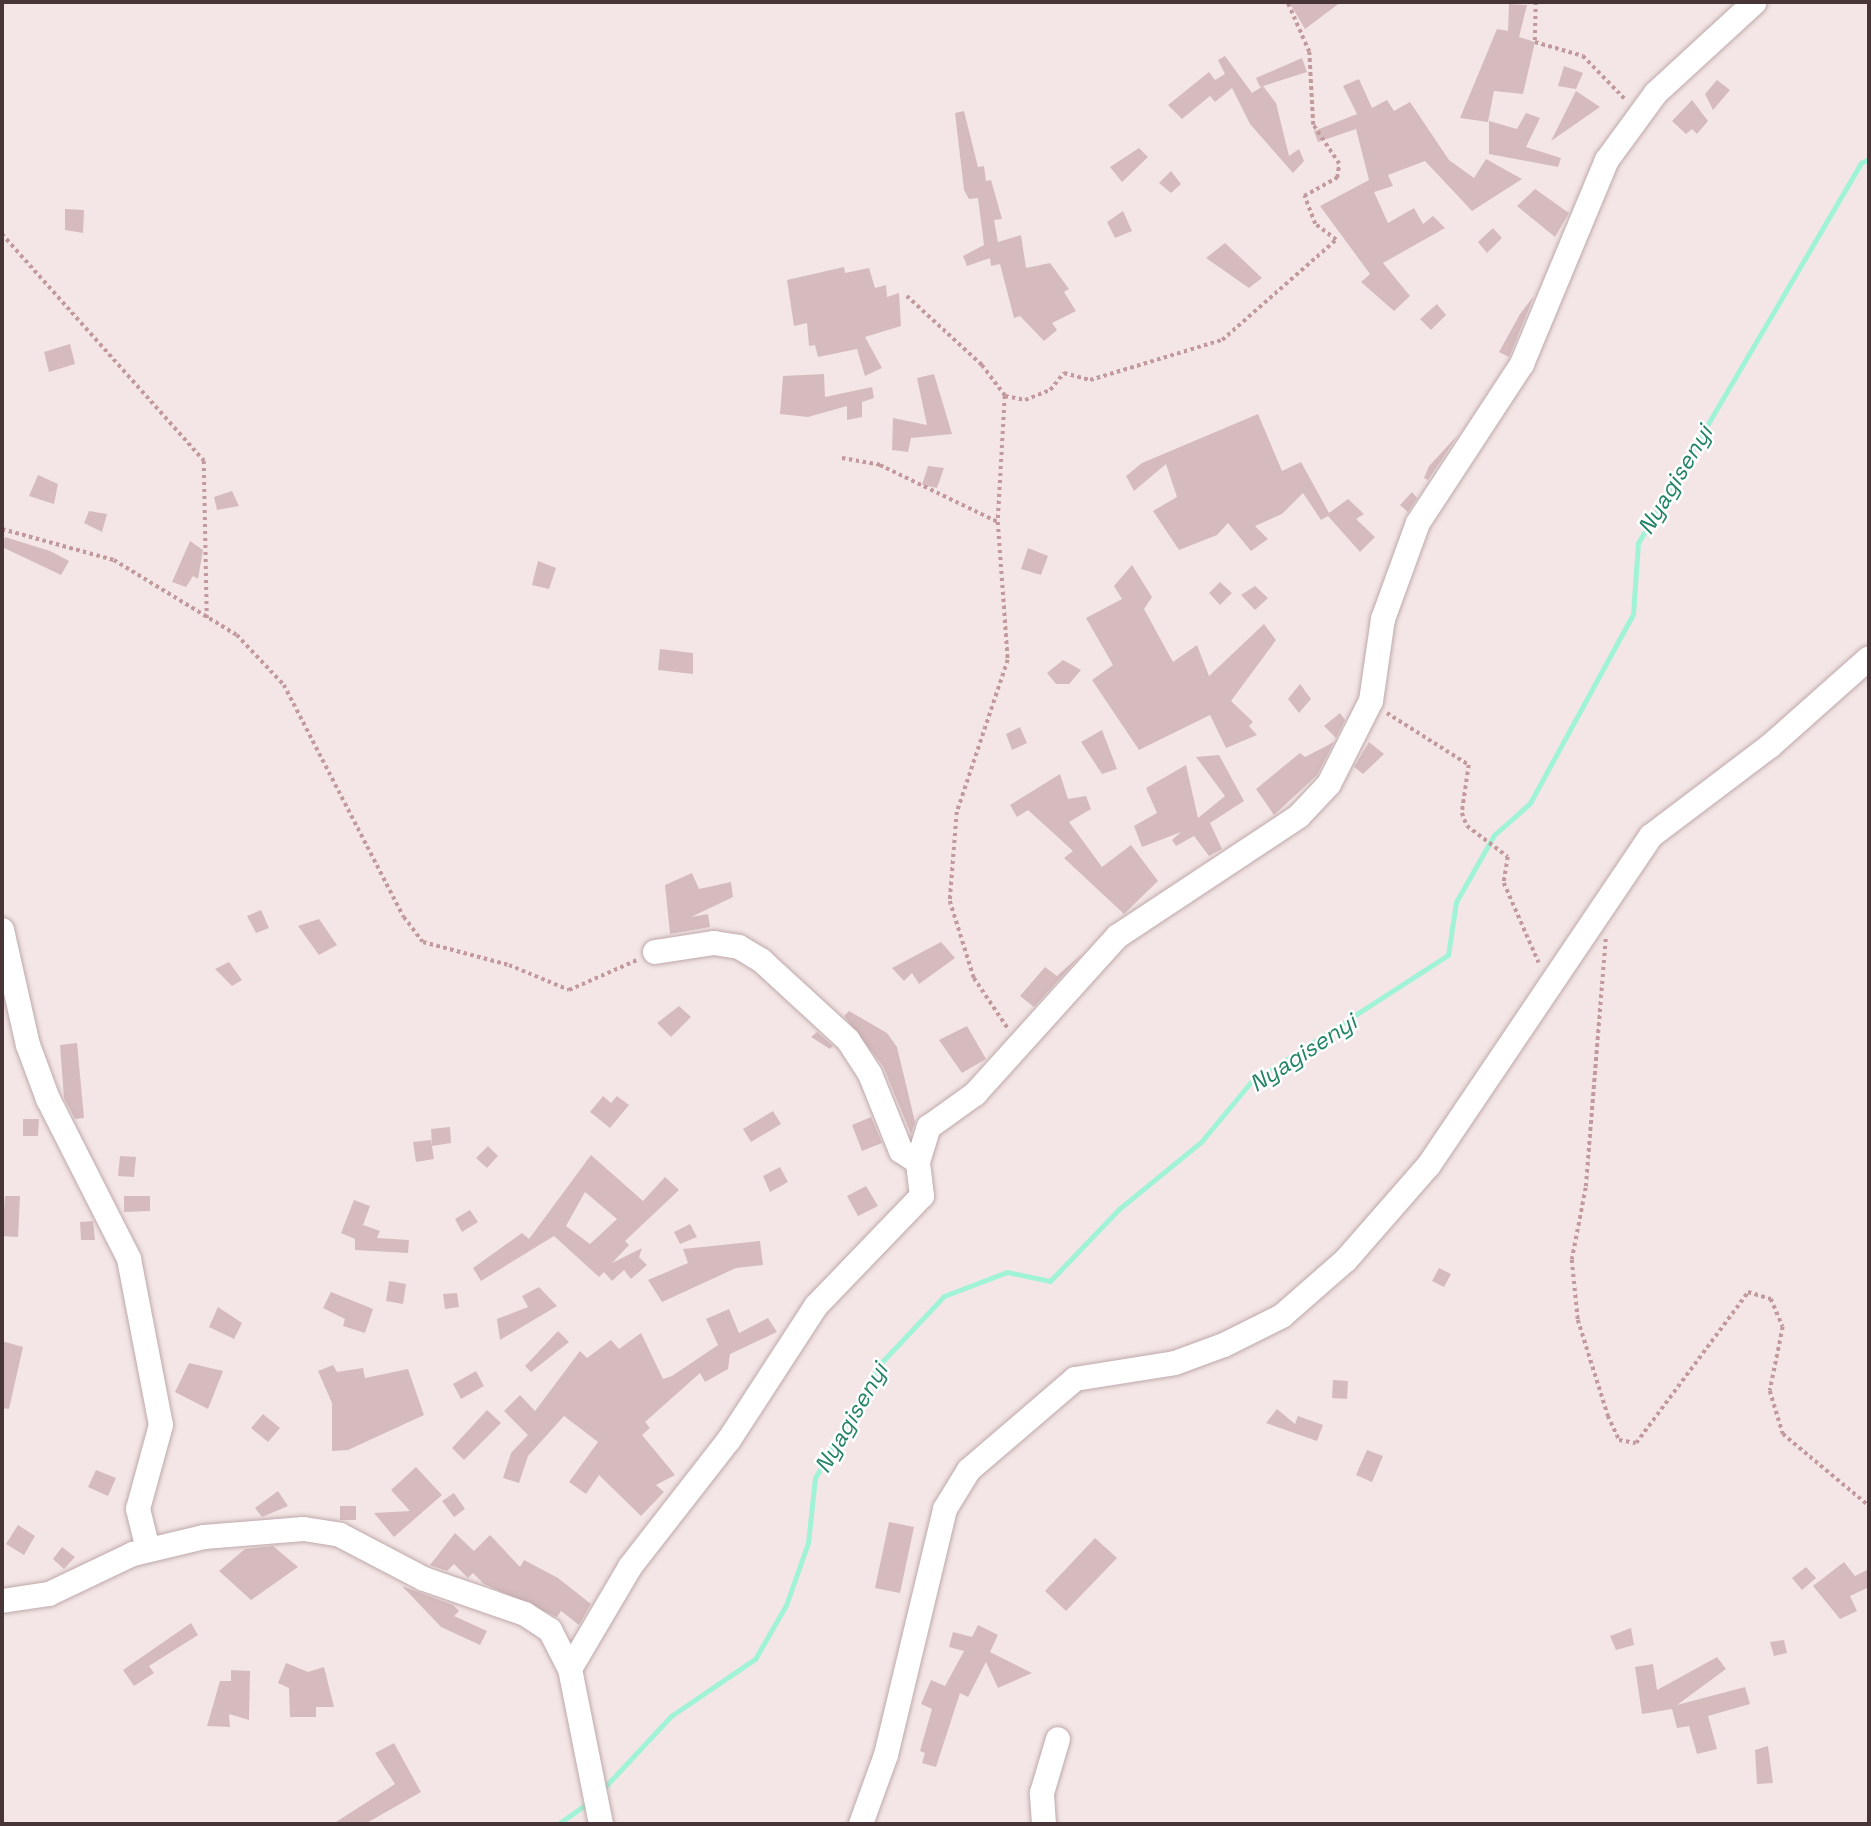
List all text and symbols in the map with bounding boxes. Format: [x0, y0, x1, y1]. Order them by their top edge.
water label: Nyagisenyi [1632, 421, 1718, 539]
water label: Nyagisenyi [1244, 1008, 1362, 1098]
water label: Nyagisenyi [809, 1358, 893, 1478]

